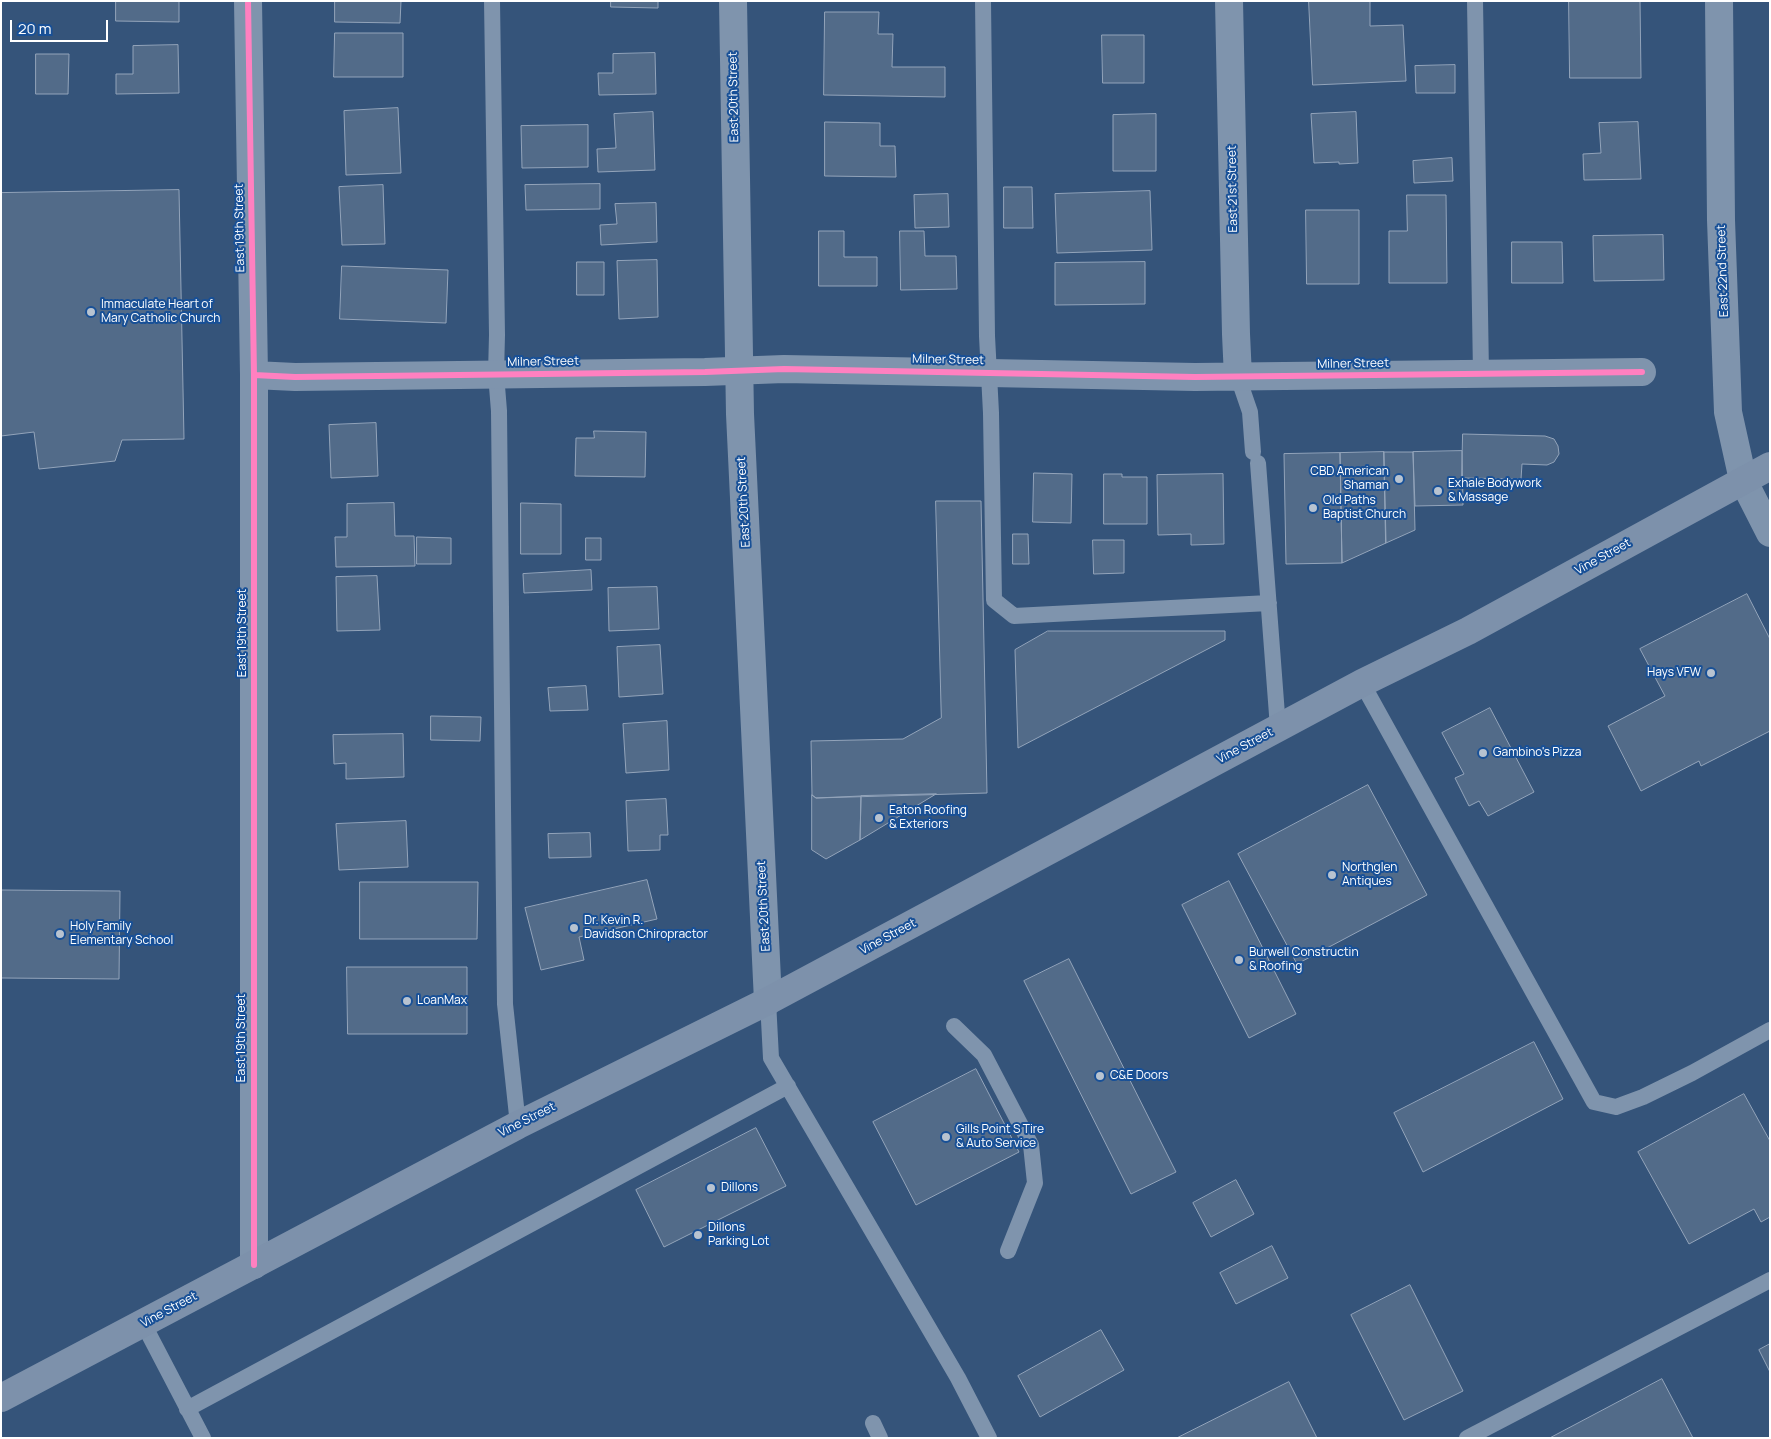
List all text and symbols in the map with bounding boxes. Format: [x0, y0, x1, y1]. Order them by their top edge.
scale bar [12, 10, 110, 42]
text: 20 m [18, 18, 51, 39]
street label: East 20th Street [726, 52, 742, 142]
street label: East 21st Street [1225, 145, 1241, 233]
street label: East 19th Street [232, 184, 248, 272]
street label: East 22nd Street [1714, 225, 1732, 317]
place label: Immaculate Heart of Mary Catholic Church [101, 298, 220, 326]
marker: Immaculate Heart of Mary Catholic Church [85, 306, 97, 318]
street label: Milner Street [912, 352, 984, 368]
street label: Milner Street [507, 354, 579, 370]
street label: Milner Street [1317, 356, 1389, 372]
street label: East 20th Street [734, 456, 754, 548]
place label: CBD American Shaman [1310, 465, 1389, 493]
marker: CBD American Shaman [1393, 473, 1405, 485]
place label: Exhale Bodywork & Massage [1448, 477, 1541, 505]
marker: Exhale Bodywork & Massage [1432, 485, 1444, 497]
place label: Old Paths Baptist Church [1323, 494, 1406, 522]
marker: Old Paths Baptist Church [1307, 502, 1319, 514]
street label: Vine Street [1573, 536, 1633, 578]
street label: East 19th Street [236, 589, 250, 677]
place label: Hays VFW [1647, 666, 1701, 680]
marker: Hays VFW [1705, 667, 1717, 679]
street label: Vine Street [1214, 725, 1276, 767]
place label: Gambino's Pizza [1493, 746, 1581, 760]
marker: Gambino's Pizza [1477, 747, 1489, 759]
place label: Eaton Roofing & Exteriors [889, 804, 967, 832]
marker: Eaton Roofing & Exteriors [873, 812, 885, 824]
street label: East 20th Street [754, 860, 774, 952]
place label: Northglen Antiques [1342, 861, 1397, 889]
marker: Northglen Antiques [1326, 869, 1338, 881]
place label: Dr. Kevin R. Davidson Chiropractor [584, 914, 708, 942]
street label: Vine Street [857, 916, 919, 958]
place label: Holy Family Elementary School [70, 920, 173, 948]
marker: Dr. Kevin R. Davidson Chiropractor [568, 922, 580, 934]
marker: Holy Family Elementary School [54, 928, 66, 940]
place label: Burwell Constructin & Roofing [1249, 946, 1359, 974]
marker: Burwell Constructin & Roofing [1233, 954, 1245, 966]
street label: East 19th Street [235, 994, 249, 1082]
place label: LoanMax [417, 994, 467, 1008]
marker: LoanMax [401, 995, 413, 1007]
place label: C&E Doors [1110, 1069, 1168, 1083]
marker: C&E Doors [1094, 1070, 1106, 1082]
street label: Vine Street [496, 1100, 558, 1140]
place label: Gills Point S Tire & Auto Service [956, 1123, 1044, 1151]
marker: Gills Point S Tire & Auto Service [940, 1131, 952, 1143]
place label: Dillons [721, 1181, 758, 1195]
marker: Dillons [705, 1182, 717, 1194]
place label: Dillons Parking Lot [708, 1221, 769, 1249]
marker: Dillons Parking Lot [692, 1229, 704, 1241]
street label: Vine Street [138, 1289, 200, 1331]

